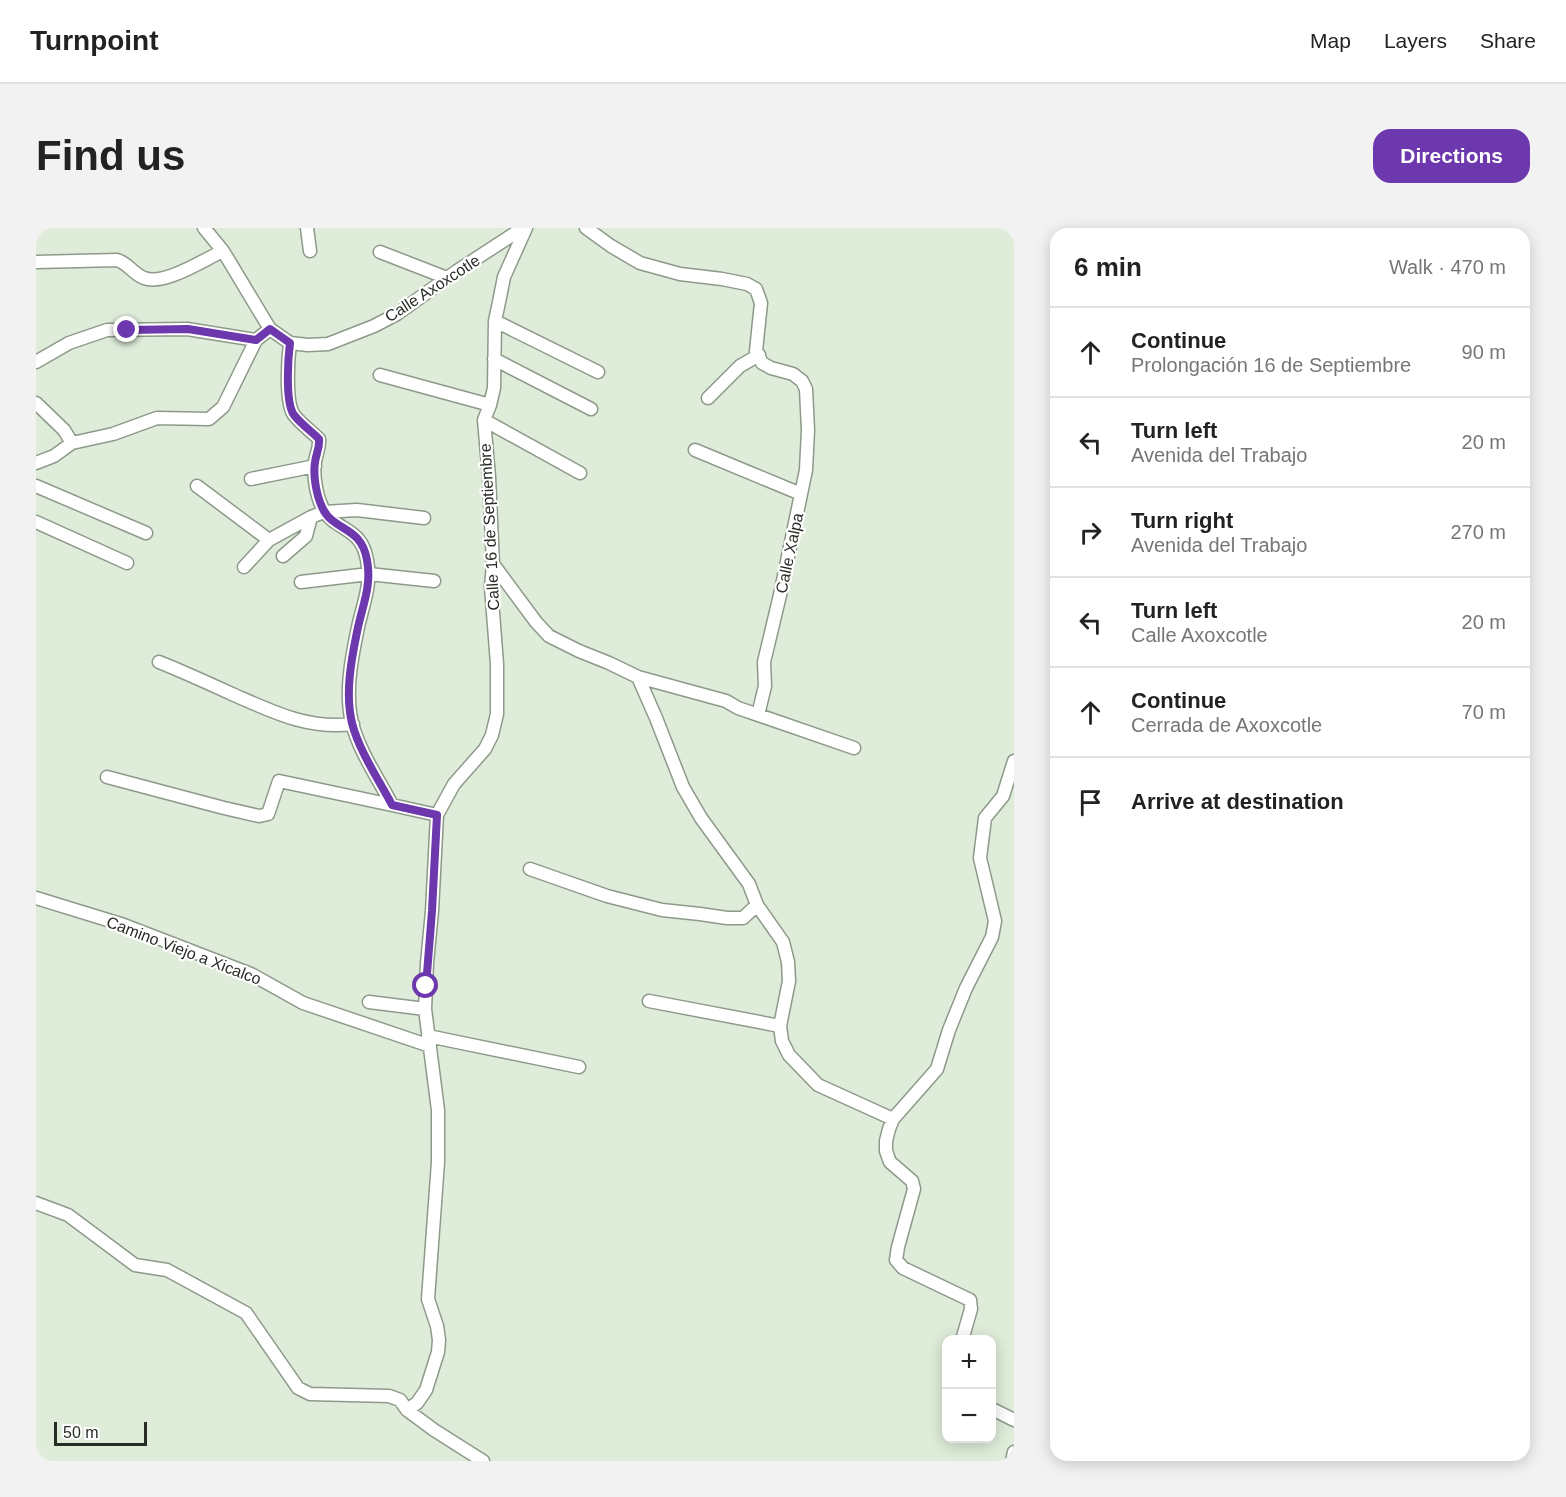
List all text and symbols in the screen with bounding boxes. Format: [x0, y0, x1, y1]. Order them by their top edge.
text: Turnpoint [30, 25, 159, 56]
text: Map [1310, 29, 1351, 52]
text: Layers [1384, 29, 1447, 52]
text: Share [1480, 29, 1536, 52]
button: Directions [1373, 129, 1530, 183]
text: Find us [36, 132, 185, 179]
street label: Calle Axoxcotle [382, 251, 483, 325]
text: 6 min [1074, 252, 1142, 282]
text: Walk · 470 m [1389, 256, 1506, 278]
route end [113, 316, 139, 342]
text: Continue [1131, 328, 1226, 353]
icon: ahead [1074, 336, 1107, 369]
text: 90 m [1462, 341, 1506, 363]
text: Prolongación 16 de Septiembre [1131, 354, 1411, 376]
text: Turn left [1131, 418, 1217, 443]
icon: left [1074, 426, 1107, 459]
text: 20 m [1462, 431, 1506, 453]
street label: Calle 16 de Septiembre [477, 443, 502, 611]
text: Avenida del Trabajo [1131, 444, 1307, 466]
text: Turn right [1131, 508, 1233, 533]
street label: Calle Xalpa [773, 511, 806, 595]
icon: right [1074, 516, 1107, 549]
text: 270 m [1450, 521, 1506, 543]
text: Avenida del Trabajo [1131, 534, 1307, 556]
text: Turn left [1131, 598, 1217, 623]
icon: left [1074, 606, 1107, 639]
text: 20 m [1462, 611, 1506, 633]
text: Calle Axoxcotle [1131, 624, 1268, 646]
text: Continue [1131, 688, 1226, 713]
icon: ahead [1074, 696, 1107, 729]
text: 70 m [1462, 701, 1506, 723]
text: Cerrada de Axoxcotle [1131, 714, 1322, 736]
icon: arrive [1074, 786, 1107, 819]
text: Arrive at destination [1131, 789, 1344, 814]
street label: Camino Viejo a Xicalco [104, 913, 264, 988]
route start [412, 972, 438, 998]
map controls [942, 1335, 996, 1443]
button: + [942, 1335, 996, 1389]
button: − [942, 1389, 996, 1443]
scale bar [54, 1419, 147, 1446]
text: 50 m [63, 1424, 99, 1441]

